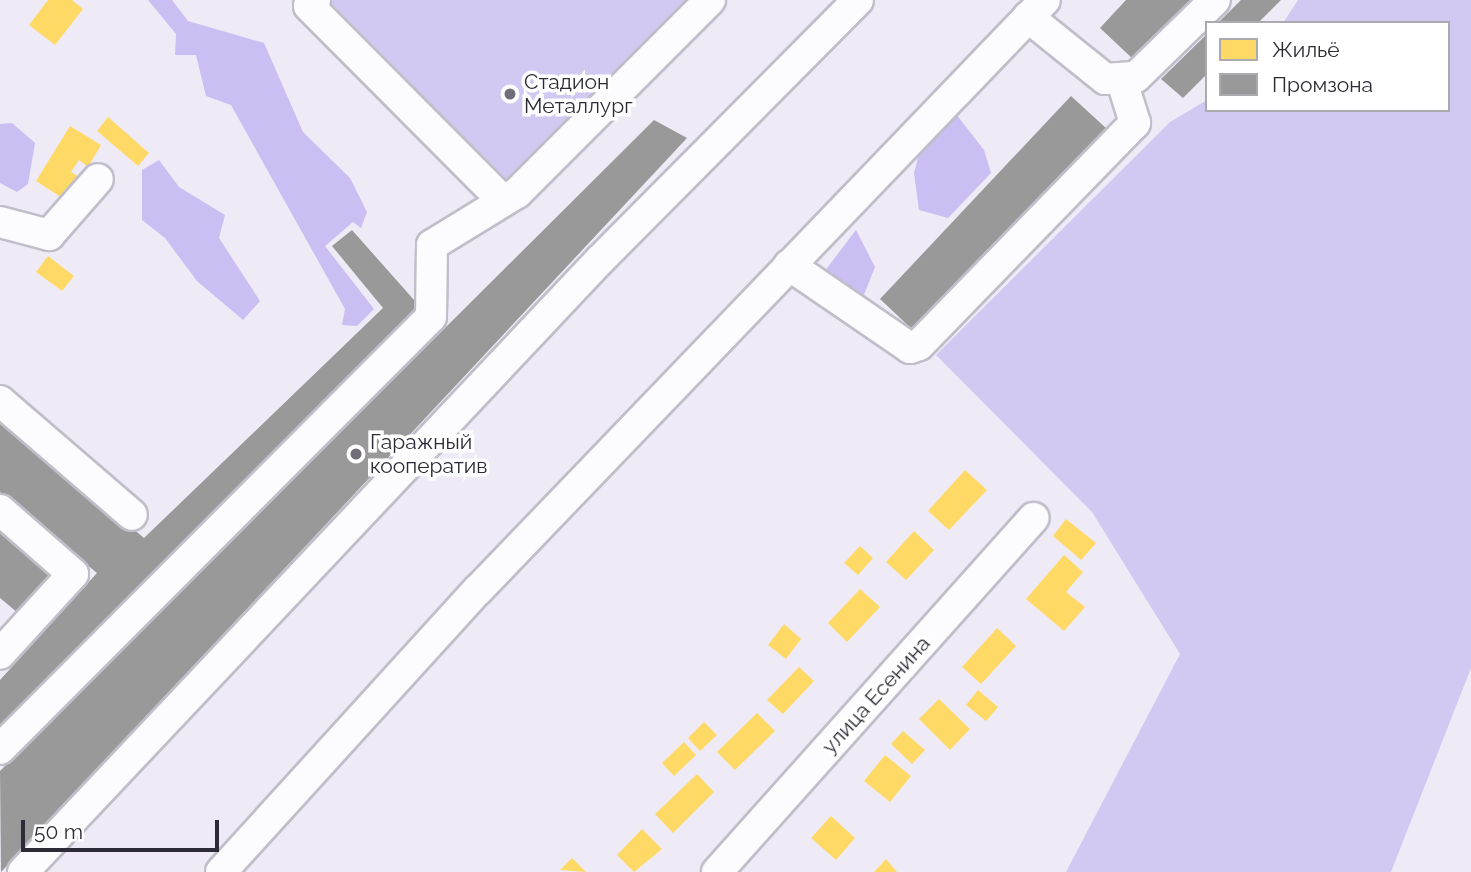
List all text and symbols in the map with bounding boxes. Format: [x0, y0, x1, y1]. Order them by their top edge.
legend [1205, 21, 1450, 112]
text: Жильё [1272, 37, 1340, 62]
place label: Стадион Металлург [524, 69, 633, 119]
text: Промзона [1272, 72, 1373, 97]
marker: Стадион Металлург [502, 86, 518, 102]
place label: Гаражный кооператив [370, 429, 488, 479]
marker: Гаражный кооператив [348, 446, 364, 462]
street label: улица Есенина [817, 631, 935, 759]
scale bar [24, 806, 222, 850]
text: 50 m [34, 819, 83, 844]

